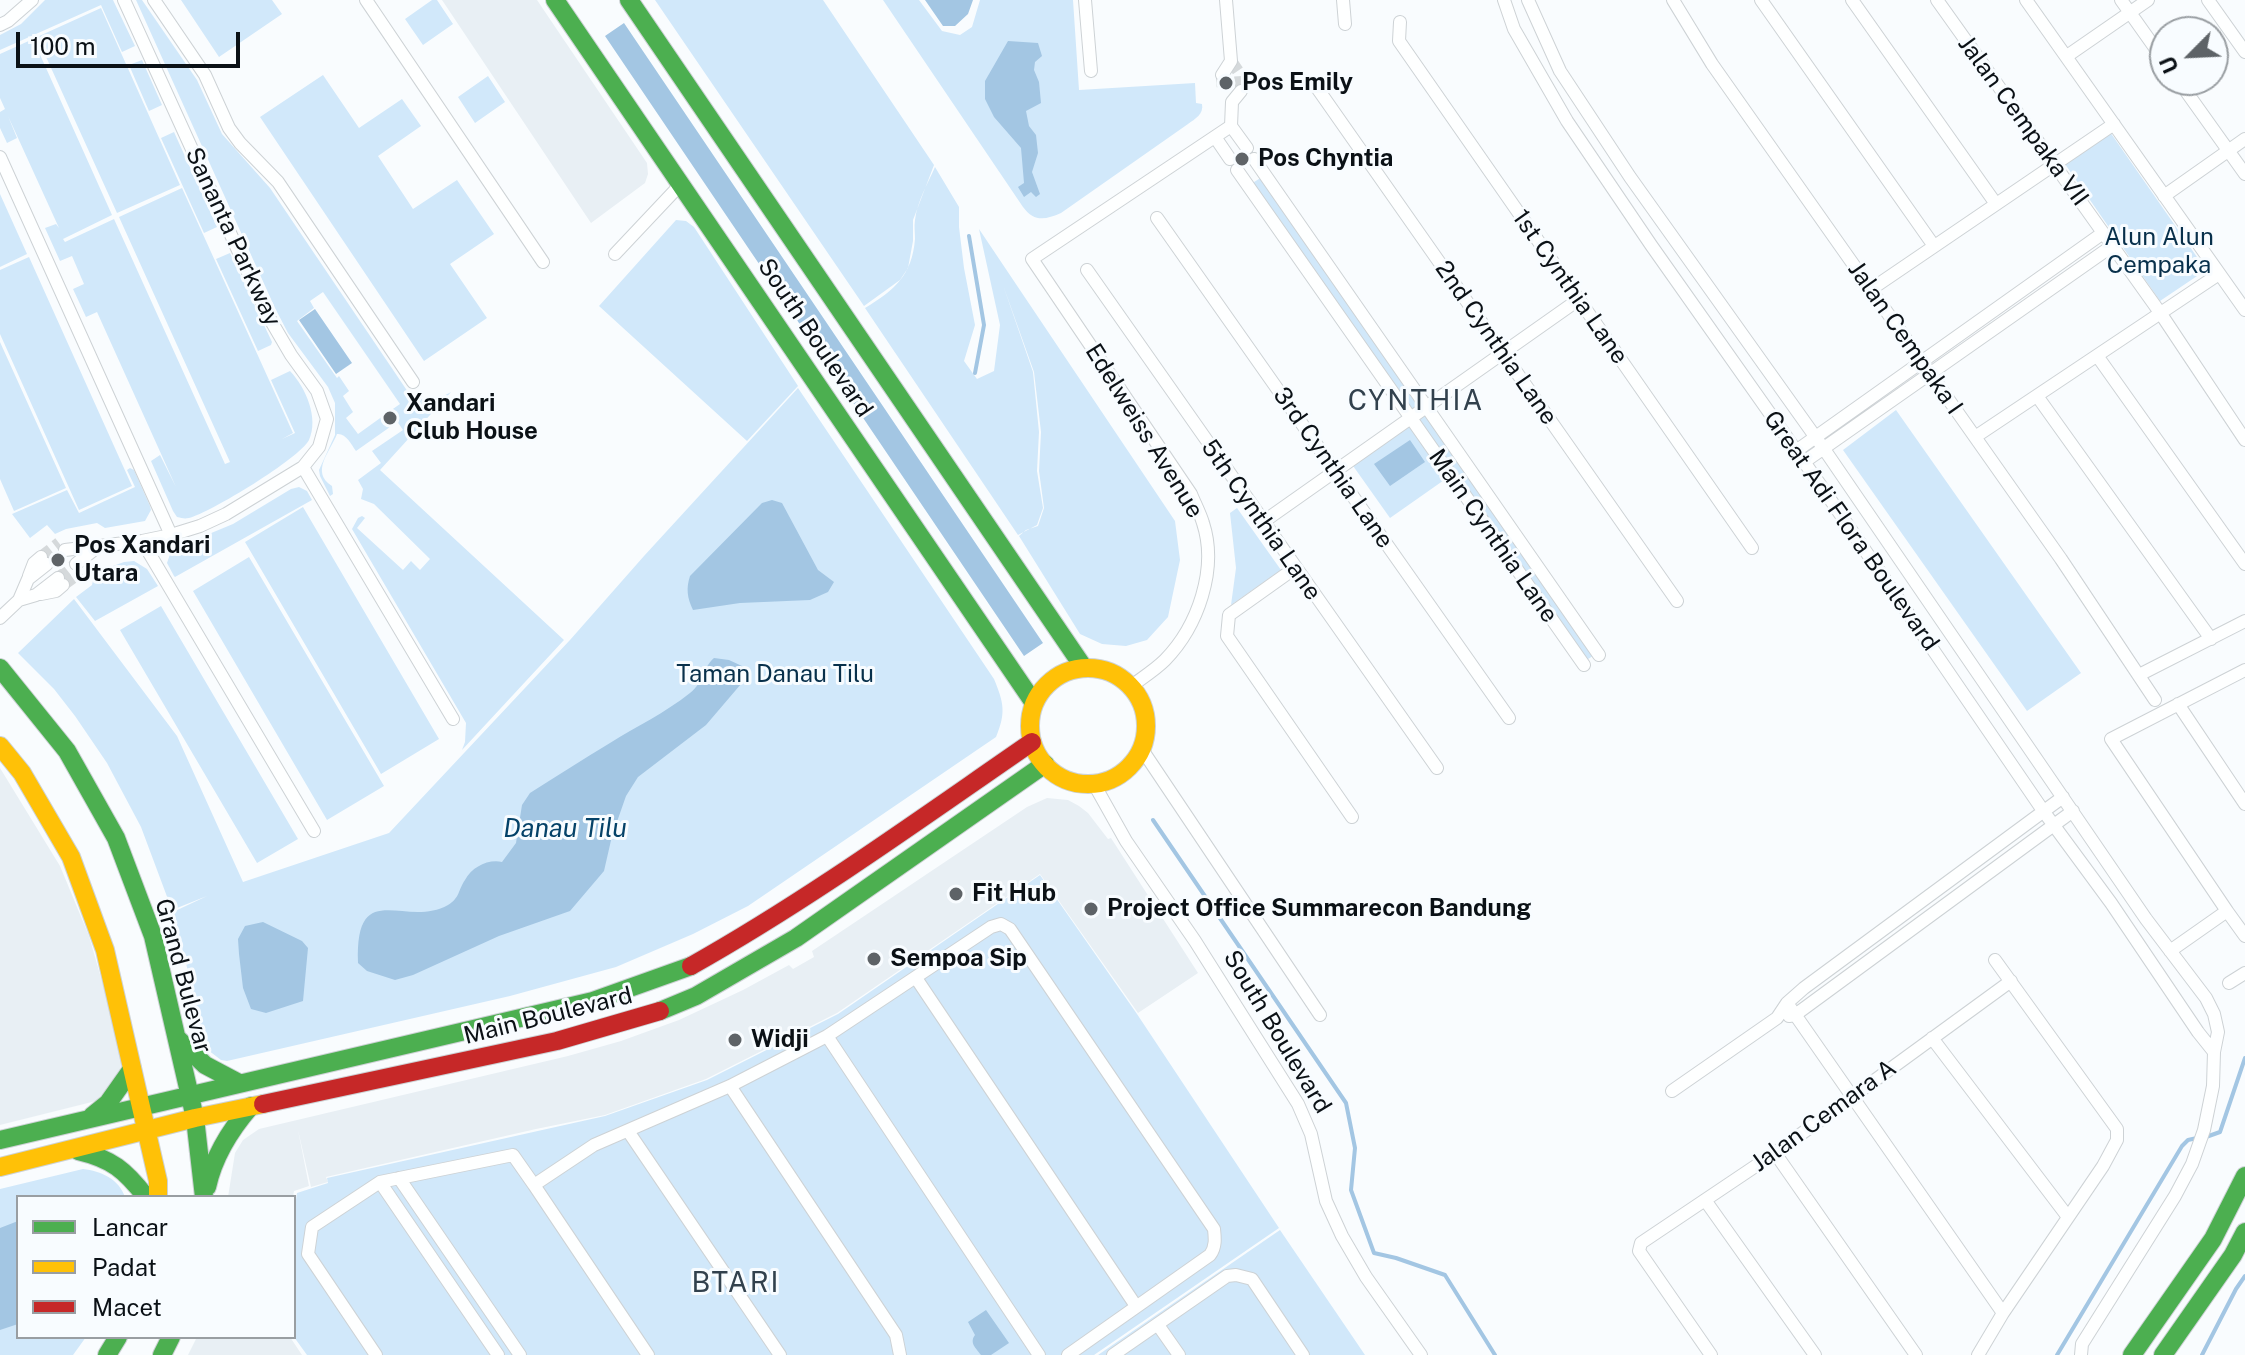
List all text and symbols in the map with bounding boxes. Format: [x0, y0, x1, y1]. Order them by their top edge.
scale bar [20, 16, 244, 66]
north arrow [2149, 16, 2229, 96]
street label: Jalan Cempaka VII [1952, 30, 2094, 212]
text: 100 m [30, 32, 96, 60]
text: U [2154, 52, 2184, 78]
place label: Pos Emily [1242, 69, 1353, 97]
marker: Pos Emily [1217, 74, 1235, 92]
street label: Sananta Parkway [179, 143, 287, 331]
place label: Pos Chyntia [1258, 145, 1393, 173]
marker: Pos Chyntia [1233, 150, 1251, 168]
street label: 1st Cynthia Lane [1506, 204, 1634, 370]
park label: Alun Alun Cempaka [2104, 224, 2214, 280]
street label: South Boulevard [751, 253, 879, 423]
street label: 2nd Cynthia Lane [1429, 256, 1563, 430]
street label: Jalan Cempaka I [1842, 256, 1968, 420]
street label: Edelweiss Avenue [1079, 339, 1209, 523]
street label: 3rd Cynthia Lane [1267, 382, 1399, 554]
district label: CYNTHIA [1348, 384, 1484, 418]
place label: Xandari Club House [406, 390, 538, 446]
street label: Great Adi Flora Boulevard [1757, 406, 1945, 656]
marker: Xandari Club House [381, 409, 399, 427]
street label: 5th Cynthia Lane [1195, 434, 1327, 606]
street label: Main Cynthia Lane [1422, 444, 1564, 628]
place label: Pos Xandari Utara [74, 532, 210, 588]
marker: Pos Xandari Utara [49, 551, 67, 569]
park label: Taman Danau Tilu [676, 661, 874, 689]
water label: Danau Tilu [503, 813, 627, 845]
place label: Fit Hub [972, 880, 1056, 908]
marker: Fit Hub [947, 885, 965, 903]
place label: Project Office Summarecon Bandung [1107, 895, 1531, 923]
street label: Grand Bulevar [149, 896, 217, 1056]
marker: Project Office Summarecon Bandung [1082, 900, 1100, 918]
place label: Sempoa Sip [890, 945, 1027, 973]
street label: South Boulevard [1217, 945, 1337, 1119]
marker: Sempoa Sip [865, 950, 883, 968]
street label: Main Boulevard [461, 981, 635, 1051]
place label: Widji [751, 1026, 809, 1054]
marker: Widji [726, 1031, 744, 1049]
street label: Jalan Cemara A [1746, 1054, 1902, 1178]
legend [16, 1195, 296, 1339]
text: Lancar [92, 1213, 168, 1241]
text: Padat [92, 1253, 157, 1281]
district label: BTARI [691, 1266, 781, 1300]
text: Macet [92, 1293, 162, 1321]

